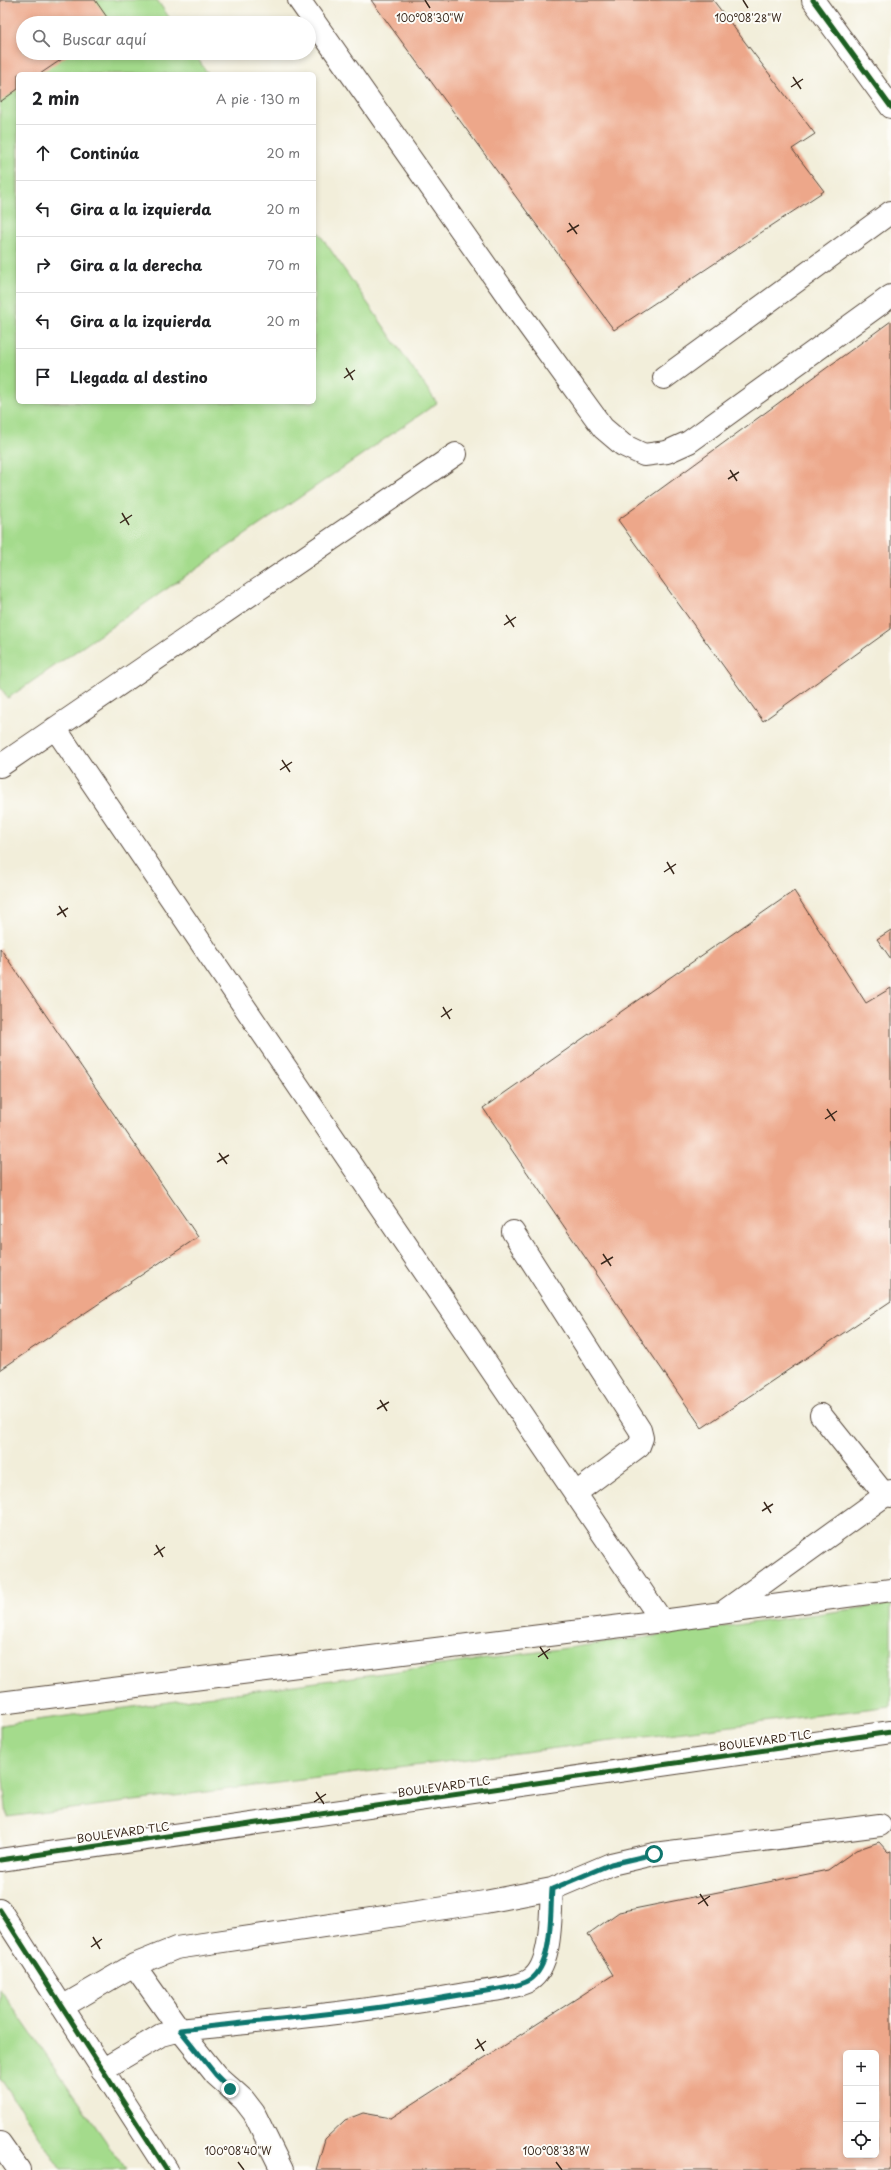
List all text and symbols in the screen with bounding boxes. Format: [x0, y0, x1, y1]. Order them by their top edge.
text: 100°08'30"W [396, 10, 464, 25]
text: 100°08'28"W [714, 10, 782, 25]
search box [16, 16, 316, 60]
icon: search [30, 27, 52, 49]
text: Buscar aquí [62, 27, 146, 50]
text: 2 min [32, 85, 79, 111]
text: A pie · 130 m [216, 89, 300, 108]
text: Continúa [70, 141, 139, 164]
icon: ahead [32, 142, 54, 164]
text: 20 m [266, 143, 300, 162]
text: Gira a la izquierda [70, 197, 211, 220]
icon: left [32, 198, 54, 220]
text: 20 m [266, 199, 300, 218]
text: Gira a la derecha [70, 253, 202, 276]
icon: right [32, 254, 54, 276]
text: 70 m [267, 255, 300, 274]
text: Gira a la izquierda [70, 309, 211, 332]
icon: left [32, 310, 54, 332]
text: 20 m [266, 311, 300, 330]
text: Llegada al destino [70, 365, 208, 388]
icon: arrive [32, 366, 54, 388]
street label: BOULEVARD TLC [717, 1725, 813, 1755]
street label: BOULEVARD TLC [396, 1771, 492, 1801]
street label: BOULEVARD TLC [75, 1817, 171, 1847]
route start [645, 1845, 663, 1863]
map controls [843, 2050, 879, 2158]
button: + [843, 2050, 879, 2086]
route end [221, 2080, 239, 2098]
button: − [843, 2086, 879, 2122]
button: locate [843, 2122, 879, 2158]
text: 100°08'40"W [204, 2143, 272, 2158]
text: 100°08'38"W [523, 2143, 590, 2158]

